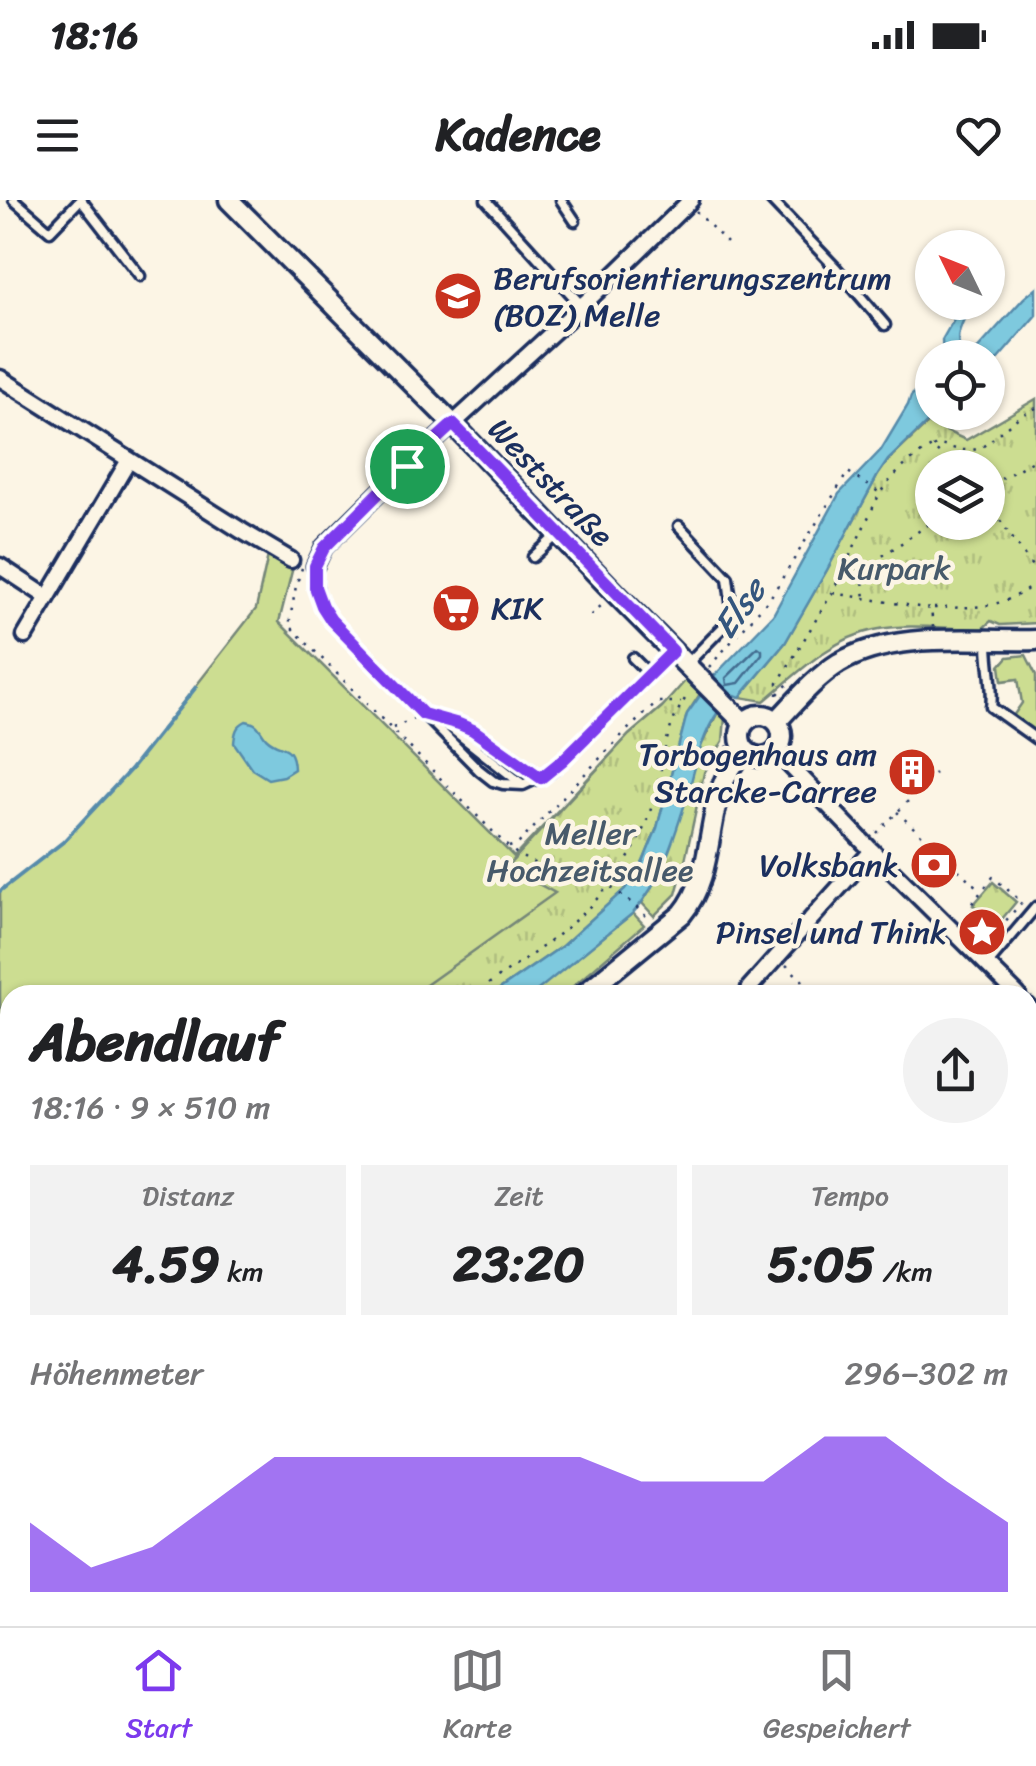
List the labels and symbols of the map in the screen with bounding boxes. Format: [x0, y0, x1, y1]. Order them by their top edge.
north arrow [915, 230, 1005, 320]
place label: Berufsorientierungszentrum (BOZ) Melle [493, 250, 892, 344]
school or university icon: Berufsorientierungszentrum (BOZ) Melle [432, 270, 484, 322]
street label: Weststraße [473, 404, 628, 561]
pin [365, 424, 450, 509]
park label: Kurpark [838, 540, 951, 597]
water label: Else [695, 562, 785, 652]
place label: KIK [491, 580, 544, 637]
supermarket icon: KIK [430, 582, 482, 634]
place label: Torbogenhaus am Starcke-Carree [638, 726, 877, 820]
building icon: Torbogenhaus am Starcke-Carree [886, 746, 938, 798]
park label: Meller Hochzeitsallee [486, 805, 694, 899]
place label: Volksbank [759, 837, 899, 894]
bank icon: Volksbank [908, 839, 960, 891]
place label: Pinsel und Think [716, 904, 947, 961]
place icon: Pinsel und Think [956, 906, 1008, 958]

